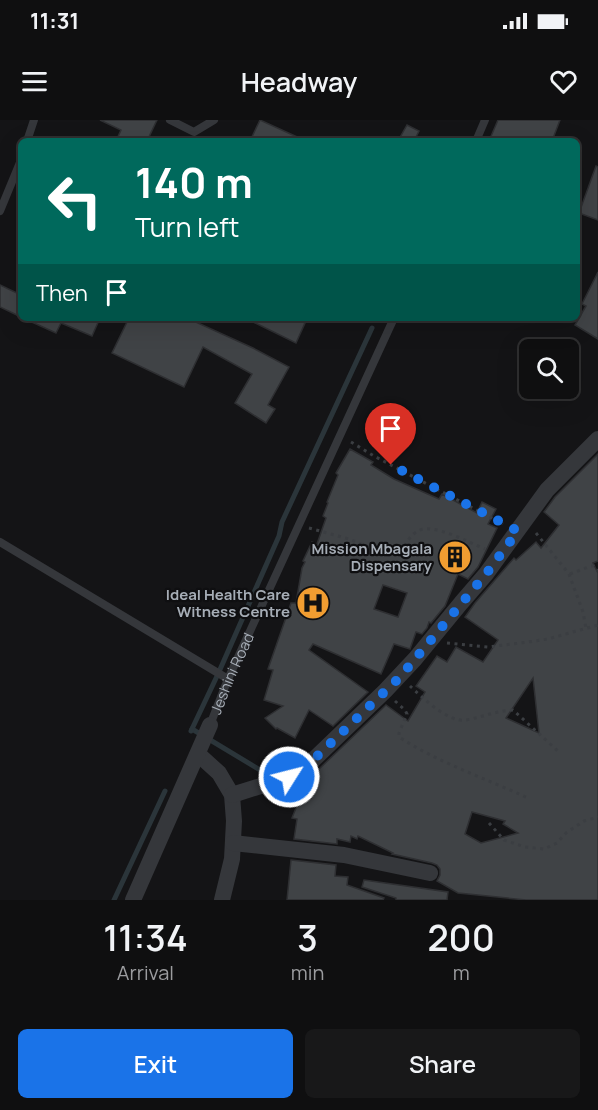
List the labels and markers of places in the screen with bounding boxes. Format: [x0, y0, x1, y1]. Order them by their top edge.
pin [365, 403, 416, 465]
place label: Mission Mbagala Dispensary [311, 538, 433, 576]
building icon: Mission Mbagala Dispensary [437, 539, 473, 575]
place label: Ideal Health Care Witness Centre [166, 584, 290, 622]
hospital icon: Ideal Health Care Witness Centre [295, 585, 331, 621]

